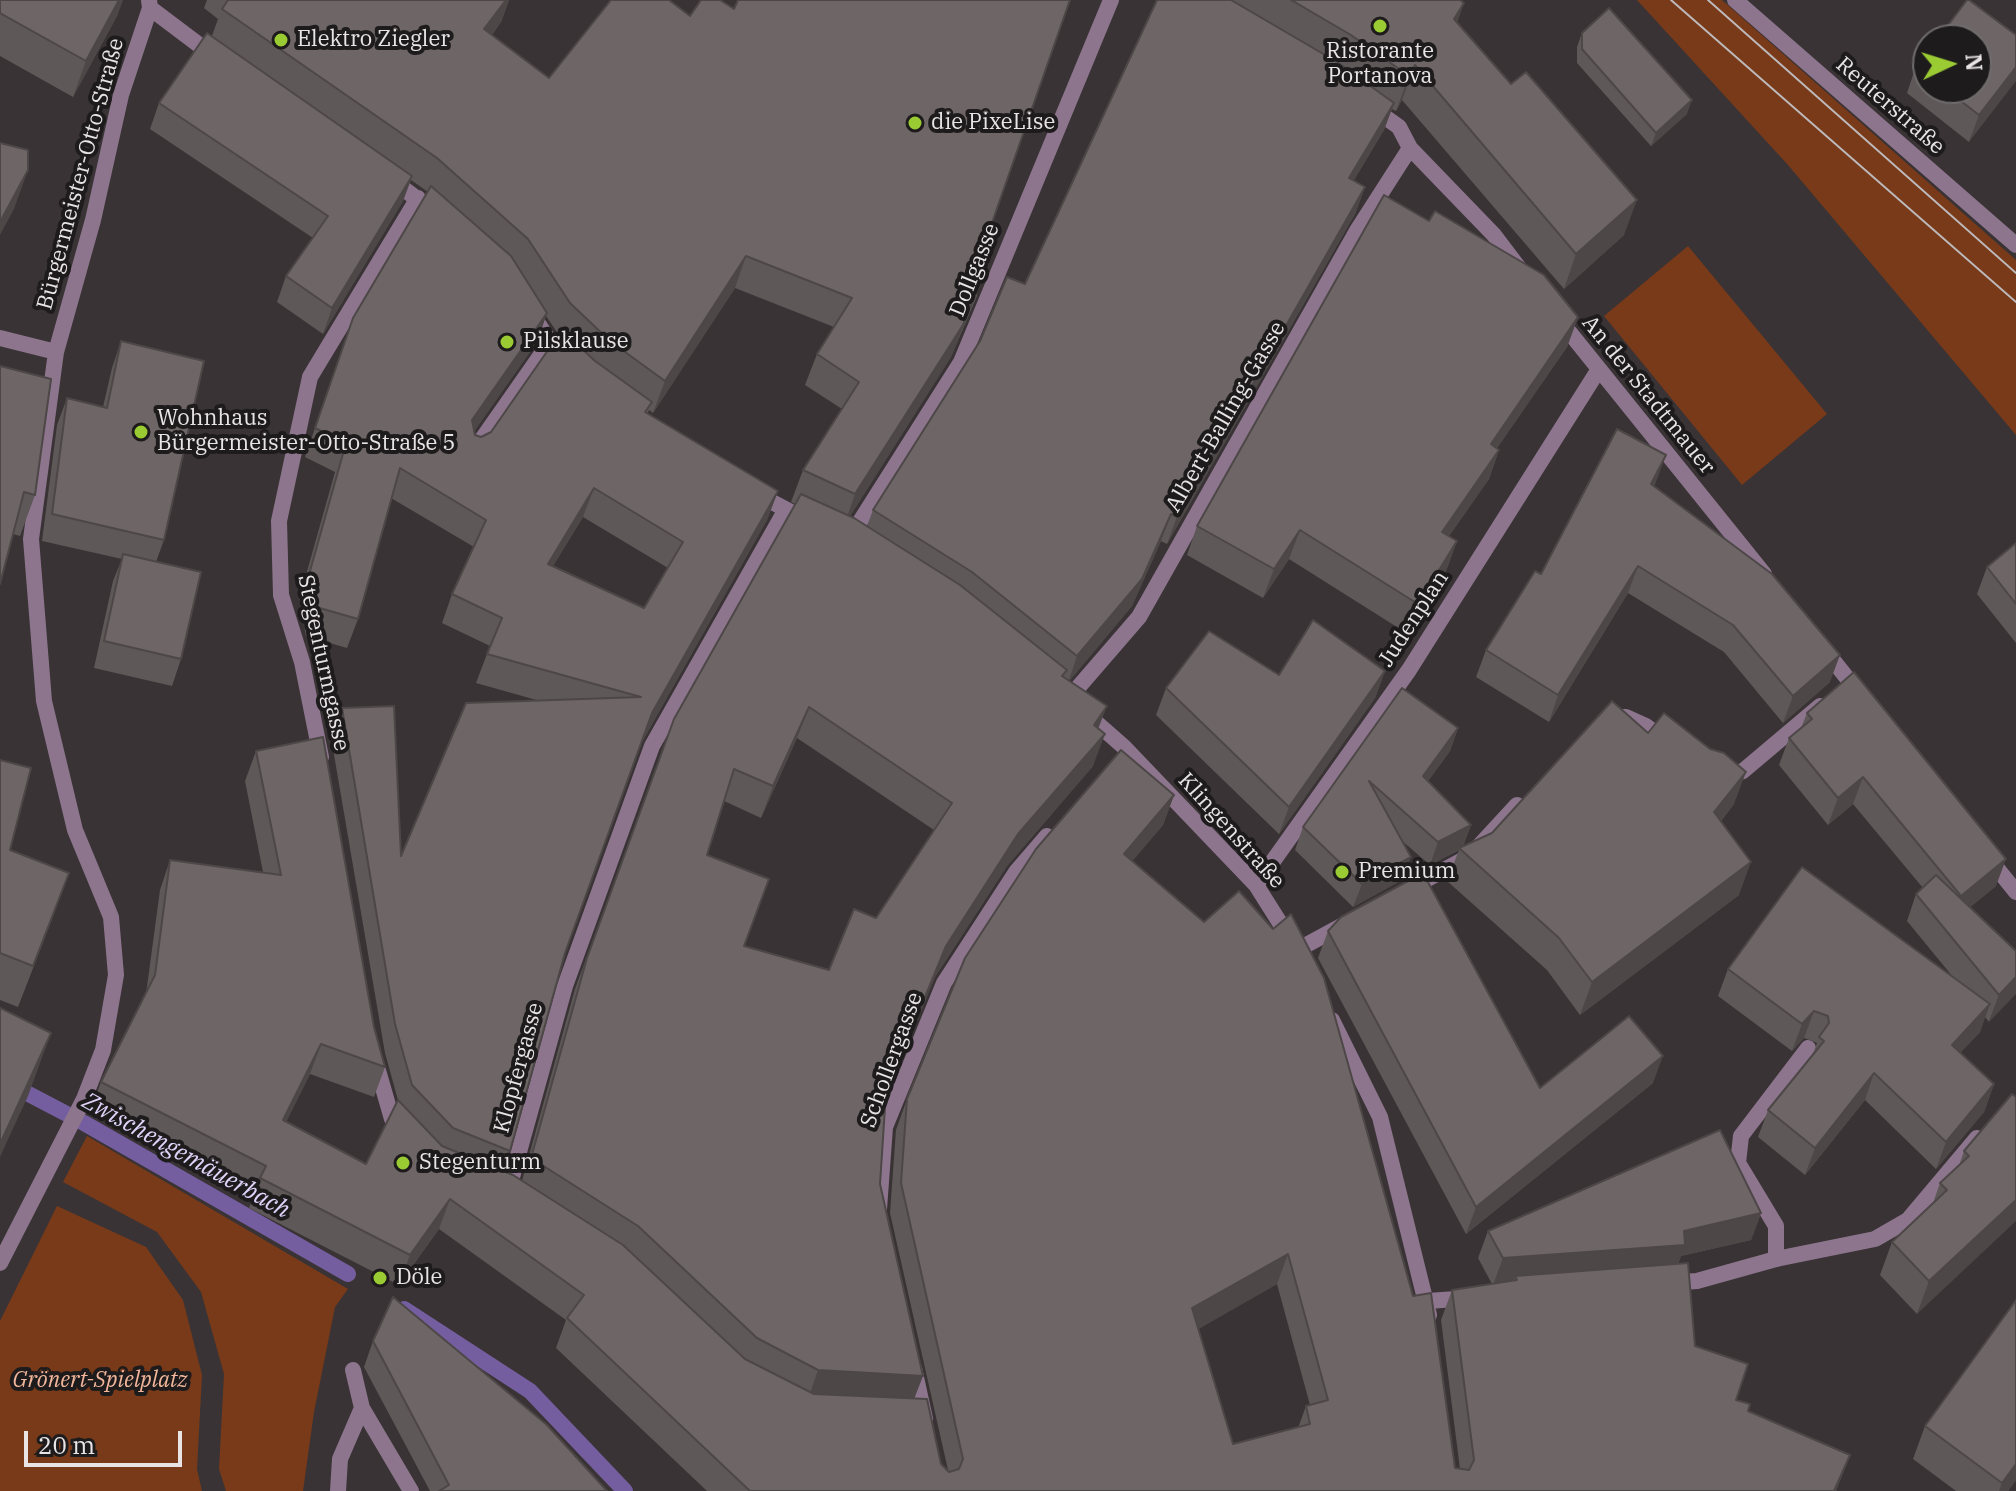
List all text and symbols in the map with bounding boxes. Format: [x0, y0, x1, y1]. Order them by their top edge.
marker: Ristorante Portanova [1371, 17, 1389, 35]
north arrow [1912, 24, 1992, 104]
place label: Elektro Ziegler [297, 27, 450, 53]
marker: Elektro Ziegler [272, 31, 290, 49]
street label: Bürgermeister-Otto-Straße [32, 35, 130, 313]
place label: Ristorante Portanova [1326, 39, 1434, 90]
street label: Reuterstraße [1830, 52, 1950, 160]
text: N [1959, 53, 1990, 72]
place label: die PixeLise [931, 110, 1055, 136]
marker: die PixeLise [906, 114, 924, 132]
street label: Dollgasse [944, 220, 1006, 320]
street label: An der Stadtmauer [1576, 310, 1720, 480]
street label: Albert-Balling-Gasse [1161, 317, 1291, 517]
place label: Pilsklause [523, 329, 629, 355]
marker: Pilsklause [498, 333, 516, 351]
place label: Wohnhaus Bürgermeister-Otto-Straße 5 [157, 406, 455, 458]
marker: Wohnhaus Bürgermeister-Otto-Straße 5 [132, 423, 150, 441]
street label: Judenplan [1373, 566, 1455, 672]
street label: Stegenturmgasse [291, 573, 355, 753]
street label: Klingenstraße [1172, 768, 1290, 894]
place label: Premium [1358, 859, 1456, 885]
marker: Premium [1333, 863, 1351, 881]
street label: Schollergasse [855, 989, 929, 1131]
street label: Klopfergasse [489, 1000, 549, 1136]
water label: Zwischengemäuerbach [77, 1087, 295, 1225]
place label: Stegenturm [419, 1150, 541, 1176]
marker: Stegenturm [394, 1154, 412, 1172]
place label: Döle [396, 1265, 442, 1291]
marker: Döle [371, 1269, 389, 1287]
park label: Grönert-Spielplatz [12, 1368, 188, 1394]
scale bar [28, 1415, 186, 1465]
text: 20 m [38, 1429, 95, 1461]

